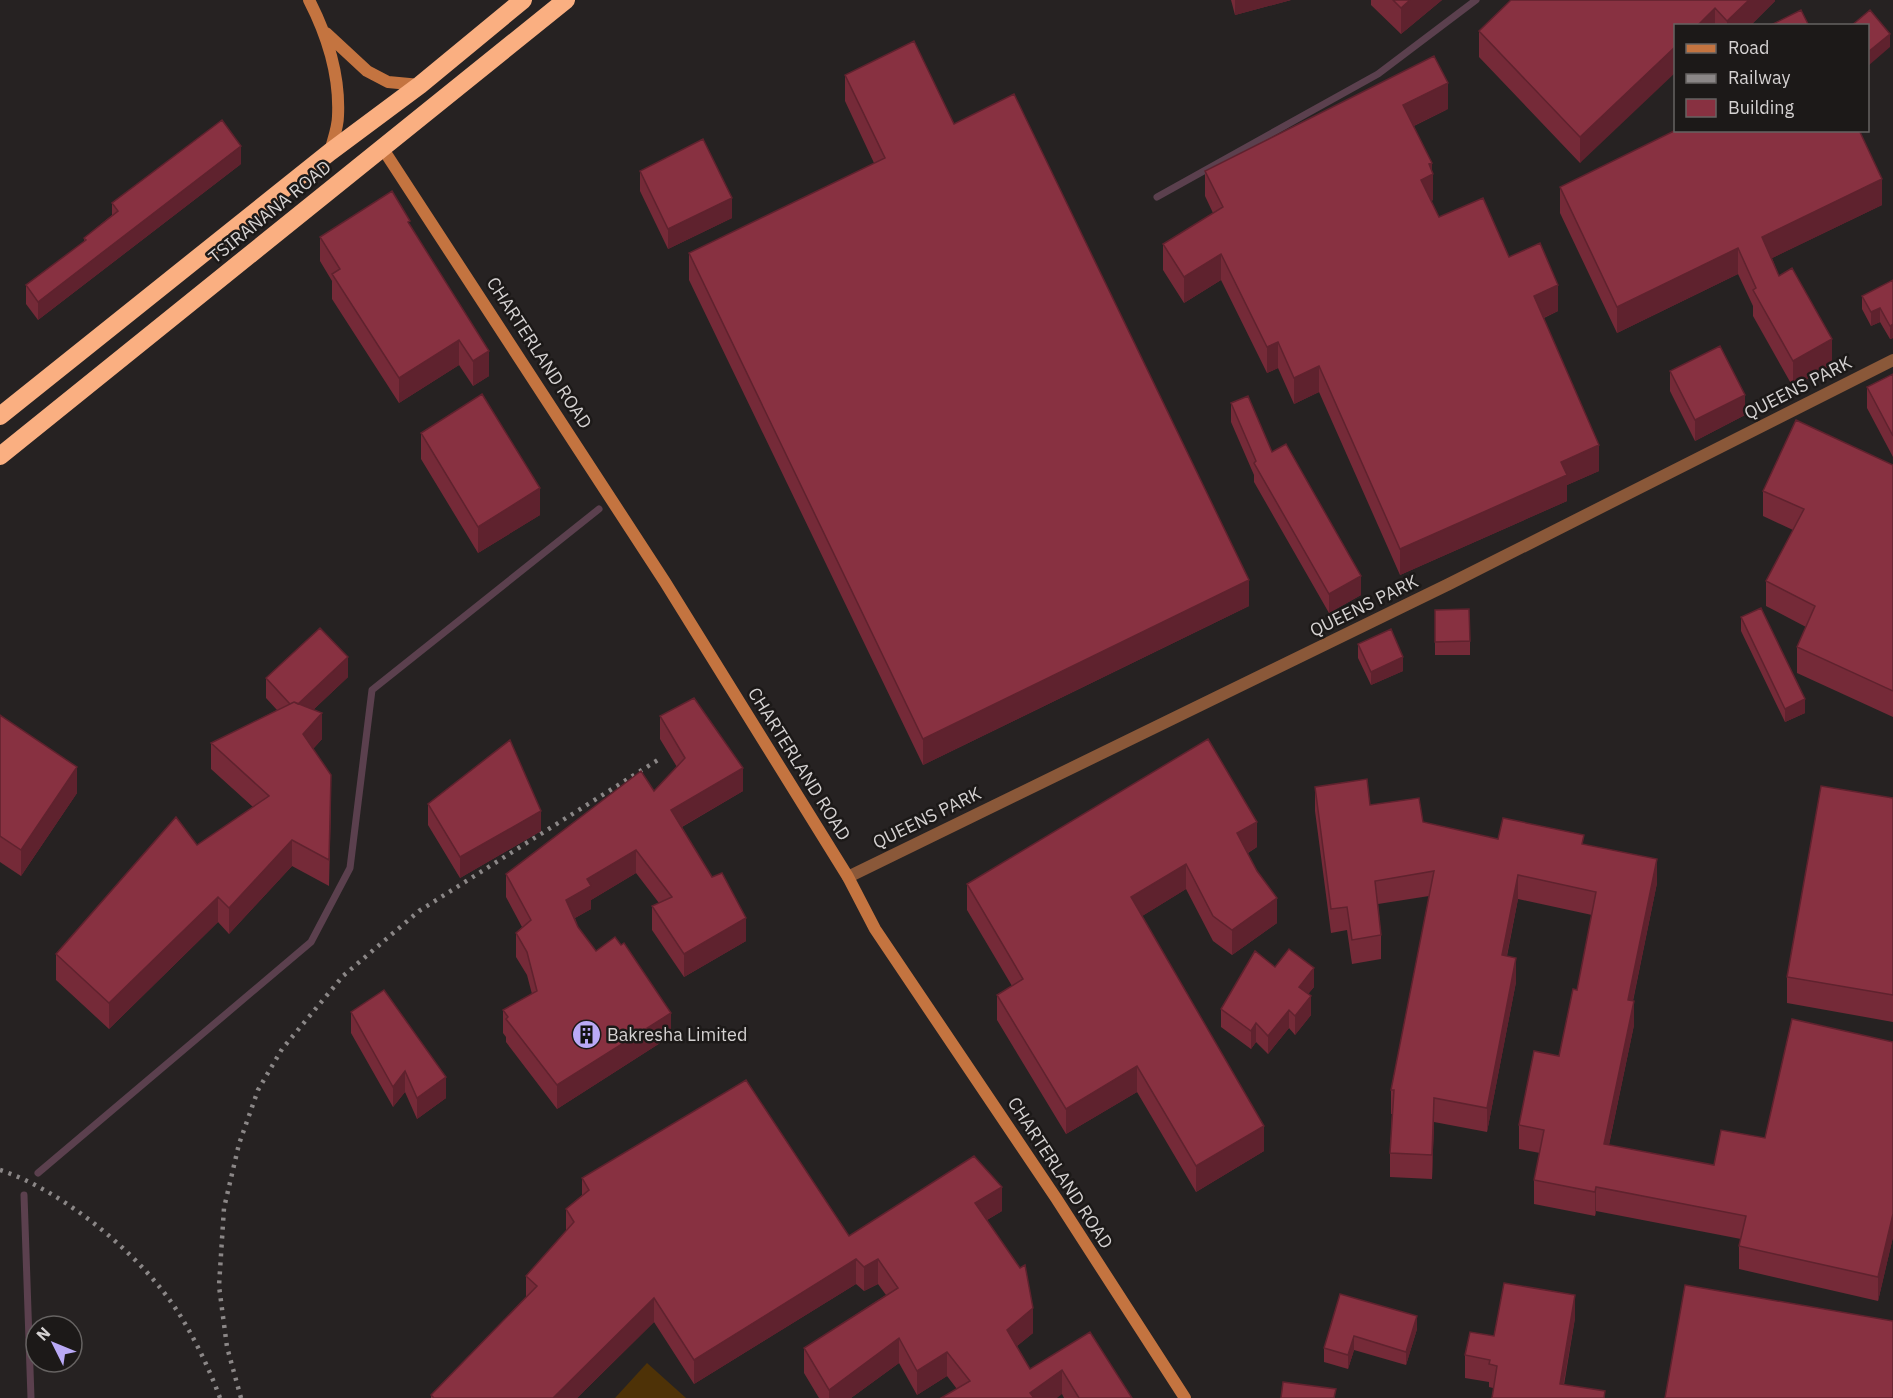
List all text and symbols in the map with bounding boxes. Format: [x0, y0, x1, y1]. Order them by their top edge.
legend [1674, 24, 1869, 132]
text: Road [1728, 36, 1769, 59]
text: Railway [1728, 66, 1790, 89]
text: Building [1728, 96, 1795, 119]
street label: TSIRANANA ROAD [204, 155, 336, 268]
street label: CHARTERLAND ROAD [482, 273, 597, 433]
street label: QUEENS PARK [1740, 350, 1856, 425]
street label: QUEENS PARK [1306, 569, 1422, 642]
street label: CHARTERLAND ROAD [743, 683, 856, 845]
street label: QUEENS PARK [869, 781, 985, 854]
building icon: Bakresha Limited [570, 1019, 602, 1051]
place label: Bakresha Limited [607, 1023, 747, 1046]
street label: CHARTERLAND ROAD [1003, 1093, 1118, 1253]
north arrow [24, 1314, 84, 1374]
text: N [32, 1323, 54, 1345]

